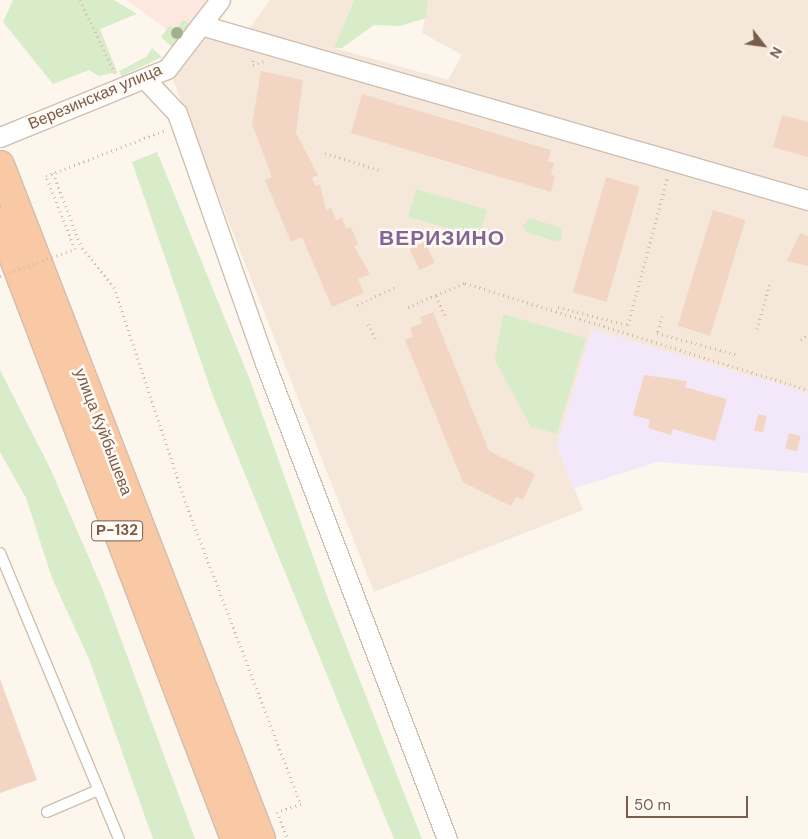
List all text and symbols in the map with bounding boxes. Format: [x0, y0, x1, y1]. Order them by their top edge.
north arrow [738, 20, 788, 70]
text: N [766, 44, 786, 61]
street label: Верезинская улица [25, 60, 165, 134]
district label: ВЕРИЗИНО [378, 225, 506, 251]
street label: улица Куйбышева [70, 366, 136, 498]
road number: Р-132 [91, 518, 143, 544]
scale bar [628, 786, 750, 818]
text: 50 m [634, 795, 671, 815]

